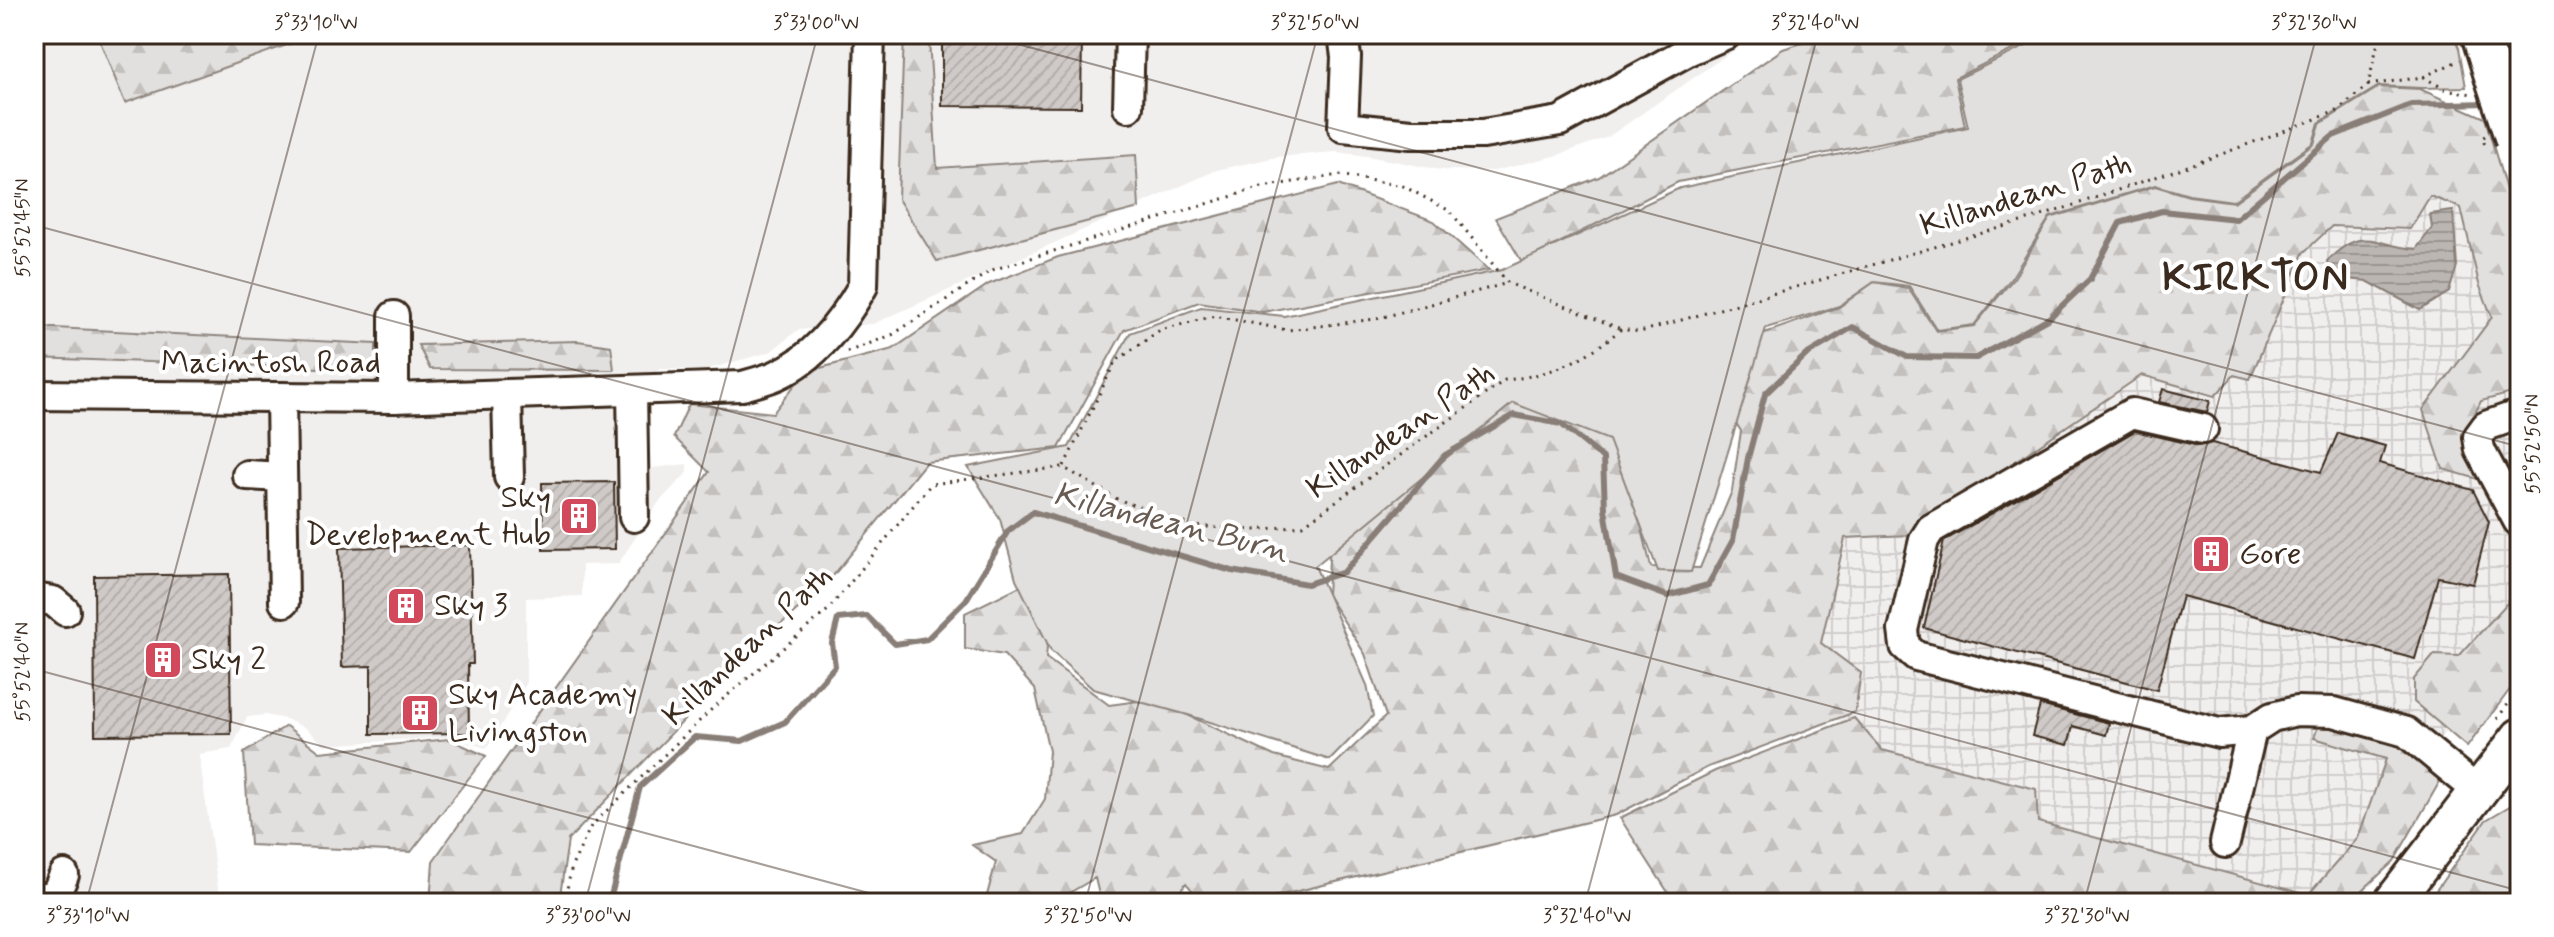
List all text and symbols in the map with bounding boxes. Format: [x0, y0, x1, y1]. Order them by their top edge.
text: 3°33'10"W [274, 10, 358, 37]
text: 3°33'00"W [773, 10, 859, 37]
text: 3°32'50"W [1271, 10, 1359, 37]
text: 3°32'40"W [1771, 10, 1859, 37]
text: 3°32'30"W [2271, 10, 2357, 37]
street label: Killandean Path [1915, 143, 2137, 247]
text: 55°52'45"N [10, 178, 37, 278]
district label: KIRKTON [2162, 253, 2350, 305]
street label: Macintosh Road [161, 342, 381, 384]
street label: Killandean Path [1299, 352, 1503, 510]
text: 55°52'50"N [2520, 394, 2547, 494]
water label: Killandean Burn [1049, 472, 1294, 574]
place label: Sky Development Hub [305, 477, 551, 556]
building icon: Sky Development Hub [558, 495, 600, 537]
building icon: Gore [2190, 533, 2232, 575]
place label: Gore [2239, 533, 2301, 575]
street label: Killandean Path [654, 556, 842, 736]
building icon: Sky 3 [385, 585, 427, 627]
place label: Sky 3 [434, 585, 508, 627]
text: 55°52'40"N [10, 622, 37, 722]
building icon: Sky 2 [142, 639, 184, 681]
place label: Sky 2 [191, 639, 266, 681]
place label: Sky Academy Livingston [448, 674, 637, 753]
building icon: Sky Academy Livingston [399, 692, 441, 734]
text: 3°33'10"W [46, 903, 130, 930]
text: 3°33'00"W [545, 903, 631, 930]
text: 3°32'50"W [1044, 903, 1132, 930]
text: 3°32'40"W [1543, 903, 1631, 930]
text: 3°32'30"W [2044, 903, 2130, 930]

